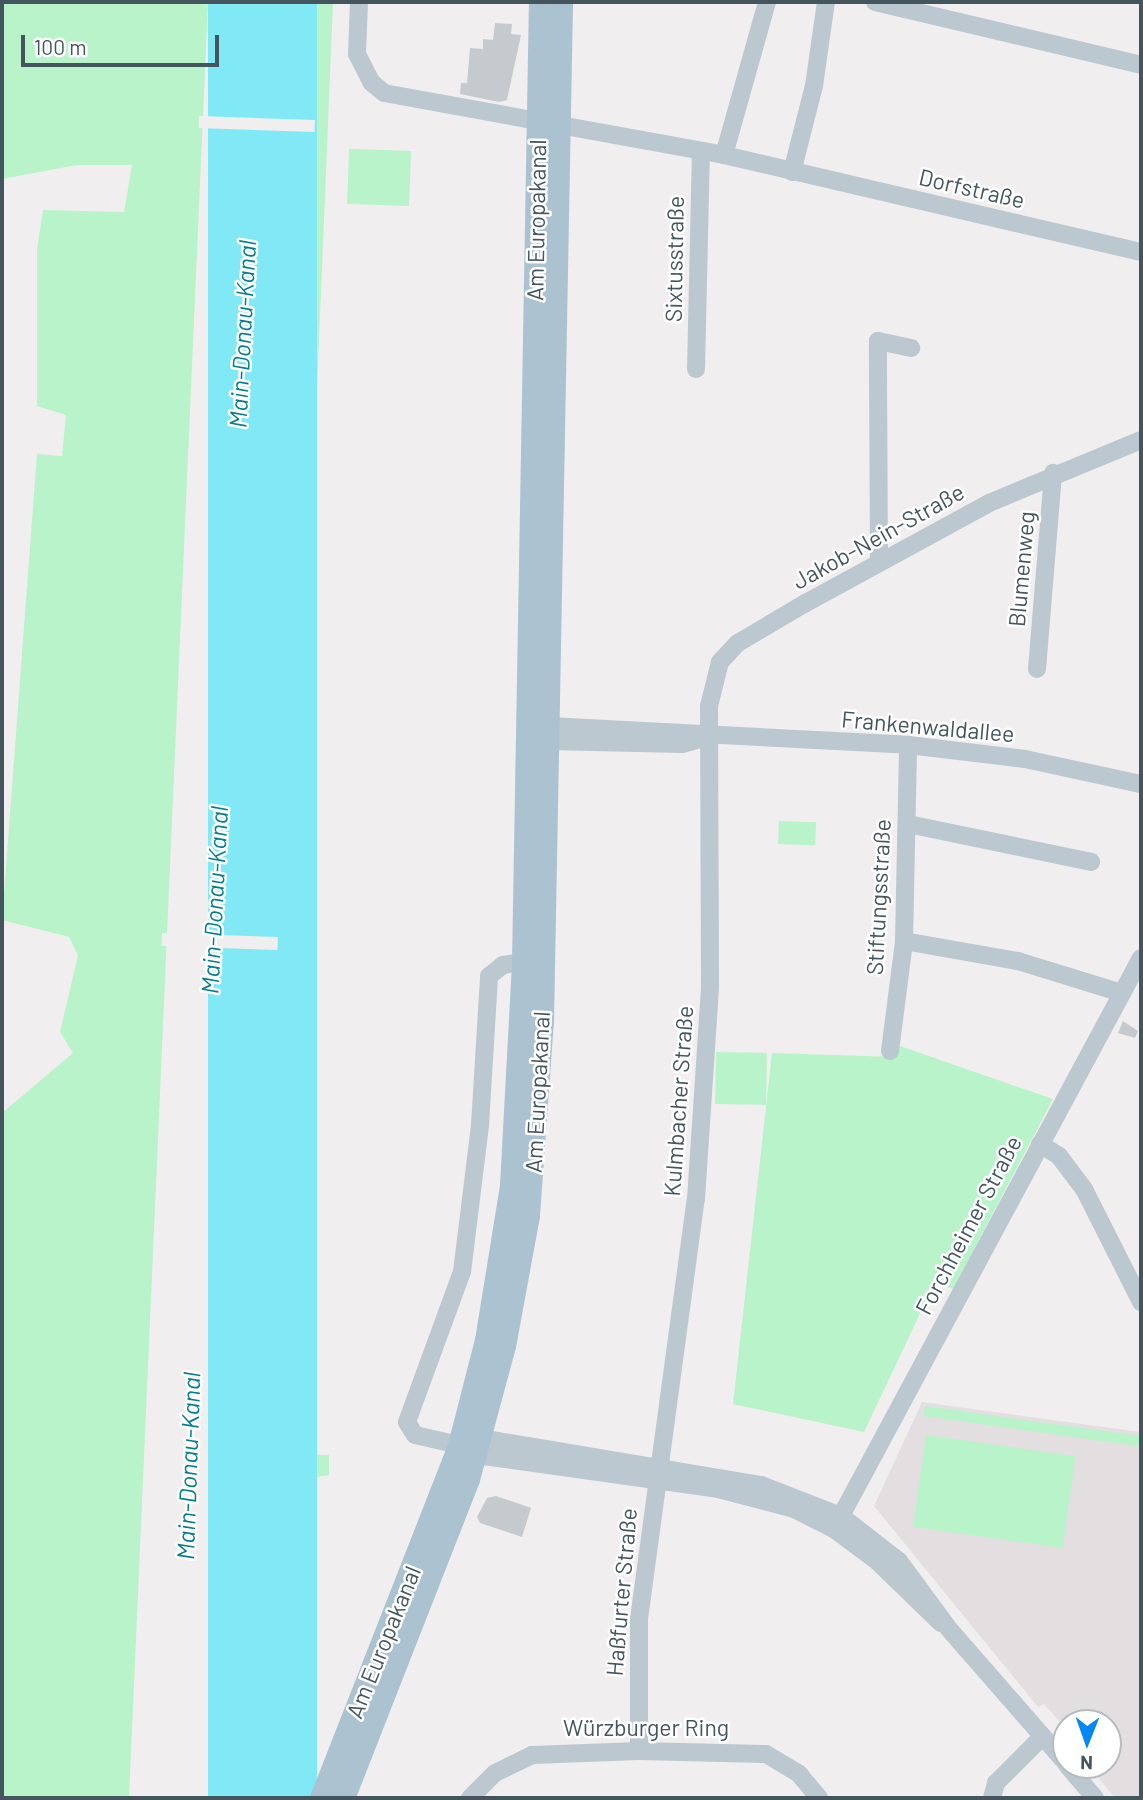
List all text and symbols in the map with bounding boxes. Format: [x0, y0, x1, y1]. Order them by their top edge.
scale bar [24, 21, 222, 65]
text: 100 m [34, 34, 87, 59]
street label: Am Europakanal [521, 139, 551, 301]
street label: Dorfstraße [916, 162, 1028, 214]
street label: Sixtusstraße [659, 196, 689, 322]
water label: Main-Donau-Kanal [223, 239, 261, 429]
street label: Jakob-Nein-Straße [787, 477, 969, 595]
street label: Blumenweg [1002, 510, 1040, 628]
street label: Frankenwaldallee [840, 705, 1016, 747]
water label: Main-Donau-Kanal [195, 805, 233, 995]
street label: Stiftungsstraße [860, 818, 896, 976]
street label: Kulmbacher Straße [658, 1005, 698, 1197]
street label: Am Europakanal [519, 1011, 555, 1173]
street label: Forchheimer Straße [909, 1131, 1027, 1319]
water label: Main-Donau-Kanal [170, 1372, 206, 1560]
street label: Haßfurter Straße [600, 1507, 642, 1677]
street label: Am Europakanal [340, 1562, 426, 1722]
north arrow [1052, 1709, 1122, 1779]
street label: Würzburger Ring [563, 1713, 729, 1741]
text: N [1080, 1752, 1093, 1775]

